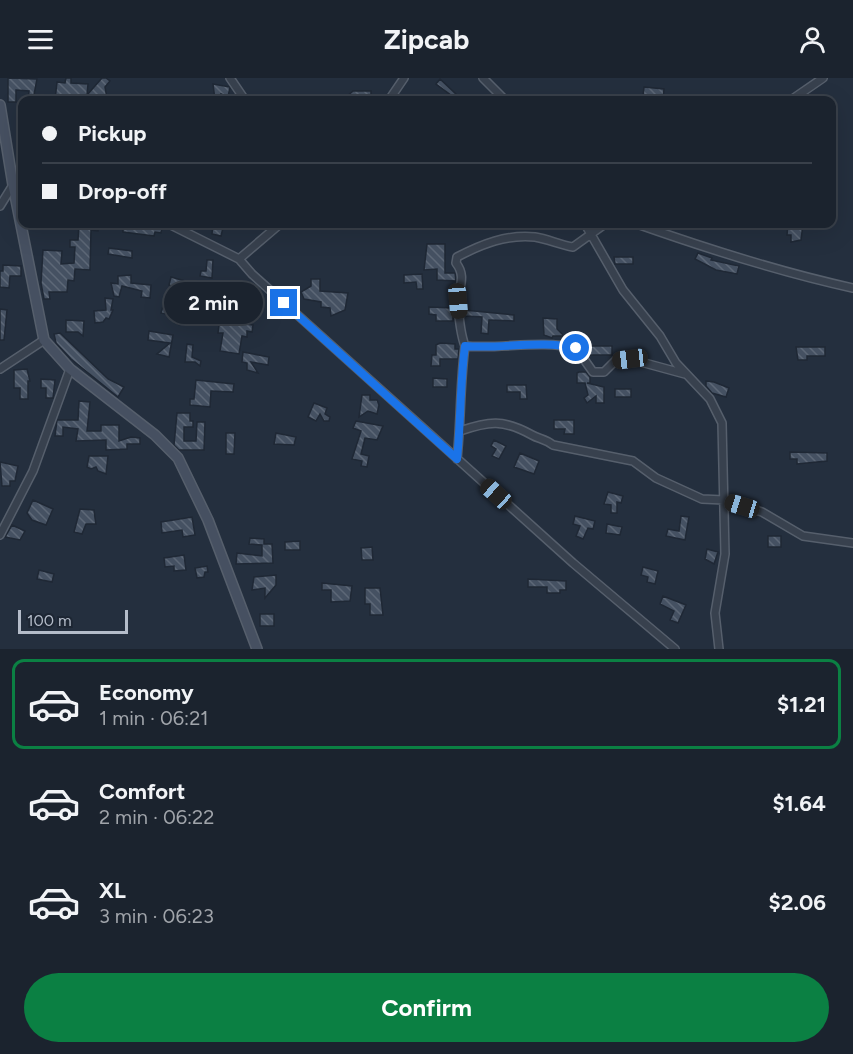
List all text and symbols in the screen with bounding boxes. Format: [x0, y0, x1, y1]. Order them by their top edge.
icon: menu [24, 23, 57, 56]
text: Zipcab [384, 23, 469, 56]
icon: person [796, 23, 829, 56]
text: Pickup [78, 120, 147, 147]
text: Drop-off [78, 178, 167, 205]
callout: 2 min [164, 282, 263, 324]
car [447, 282, 469, 320]
route end [270, 289, 297, 316]
text: 2 min [188, 291, 239, 315]
route start [562, 334, 589, 361]
car [611, 348, 649, 370]
car [477, 475, 515, 513]
car [722, 492, 762, 520]
scale bar [18, 607, 128, 634]
text: 100 m [27, 611, 72, 630]
icon: car [27, 677, 81, 731]
text: Economy [99, 679, 194, 706]
text: $1.21 [777, 691, 826, 718]
text: 1 min · 06:21 [99, 706, 209, 730]
icon: car [27, 776, 81, 830]
text: Comfort [99, 778, 185, 805]
text: $1.64 [772, 790, 826, 817]
text: 2 min · 06:22 [99, 805, 214, 829]
icon: car [27, 875, 81, 929]
text: XL [99, 877, 126, 904]
text: $2.06 [769, 889, 826, 916]
text: 3 min · 06:23 [99, 904, 214, 928]
button: Confirm [24, 973, 829, 1042]

